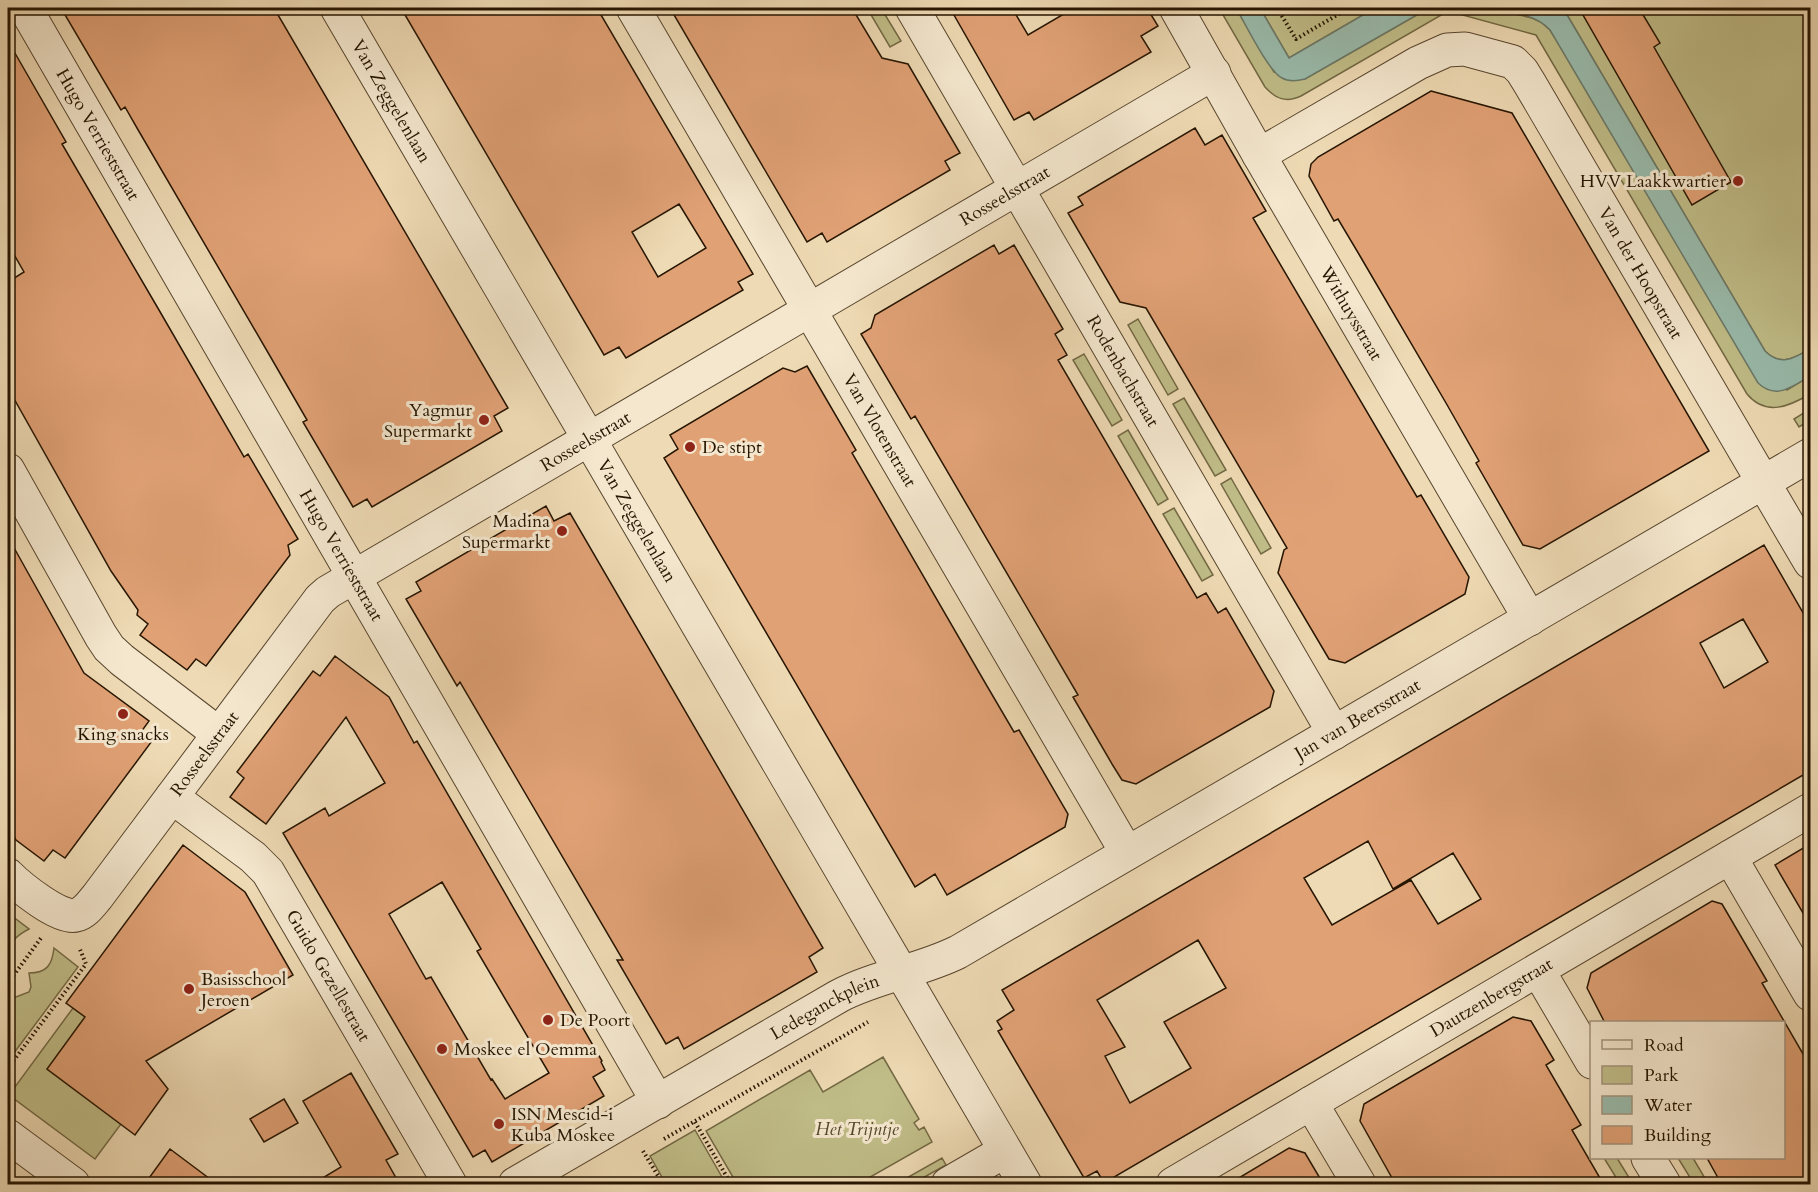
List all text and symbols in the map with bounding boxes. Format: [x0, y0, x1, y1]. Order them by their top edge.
street label: Van Zeggelenlaan [346, 35, 438, 168]
street label: Hugo Verrieststraat [50, 64, 146, 205]
street label: Rosseelsstraat [955, 159, 1055, 232]
place label: HVV Laakkwartier [1580, 169, 1726, 194]
marker: HVV Laakkwartier [1731, 174, 1745, 188]
street label: Van der Hoopstraat [1592, 202, 1689, 344]
street label: Withuysstraat [1313, 260, 1389, 365]
street label: Rodenbachstraat [1081, 311, 1166, 432]
street label: Van Vlotenstraat [837, 369, 923, 492]
place label: Yagmur Supermarkt [384, 398, 472, 444]
street label: Rosseelsstraat [536, 405, 635, 478]
marker: Yagmur Supermarkt [477, 413, 491, 427]
place label: De stipt [702, 435, 762, 460]
marker: De stipt [683, 440, 697, 454]
street label: Van Zeggelenlaan [591, 454, 683, 588]
street label: Hugo Verrieststraat [293, 484, 390, 626]
place label: Madina Supermarkt [462, 509, 550, 555]
marker: Madina Supermarkt [555, 524, 569, 538]
street label: Jan van Beersstraat [1287, 672, 1425, 767]
street label: Rosseelsstraat [164, 706, 245, 801]
marker: King snacks [116, 707, 130, 721]
place label: King snacks [77, 722, 169, 747]
street label: Guido Gezellestraat [280, 905, 377, 1047]
street label: Dautzenbergstraat [1425, 951, 1558, 1043]
place label: Basisschool Jeroen [198, 967, 287, 1013]
street label: Ledeganckplein [765, 968, 883, 1046]
marker: Basisschool Jeroen [182, 982, 196, 996]
place label: De Poort [560, 1008, 630, 1033]
marker: De Poort [541, 1013, 555, 1027]
legend [1590, 1021, 1785, 1159]
text: Road [1644, 1033, 1684, 1058]
place label: Moskee el Oemma [454, 1037, 597, 1062]
marker: Moskee el Oemma [435, 1042, 449, 1056]
text: Park [1644, 1063, 1679, 1088]
text: Water [1643, 1093, 1693, 1118]
place label: ISN Mescid-i Kuba Moskee [511, 1102, 615, 1148]
marker: ISN Mescid-i Kuba Moskee [492, 1117, 506, 1131]
park label: Het Trijntje [815, 1117, 900, 1142]
text: Building [1644, 1123, 1712, 1148]

